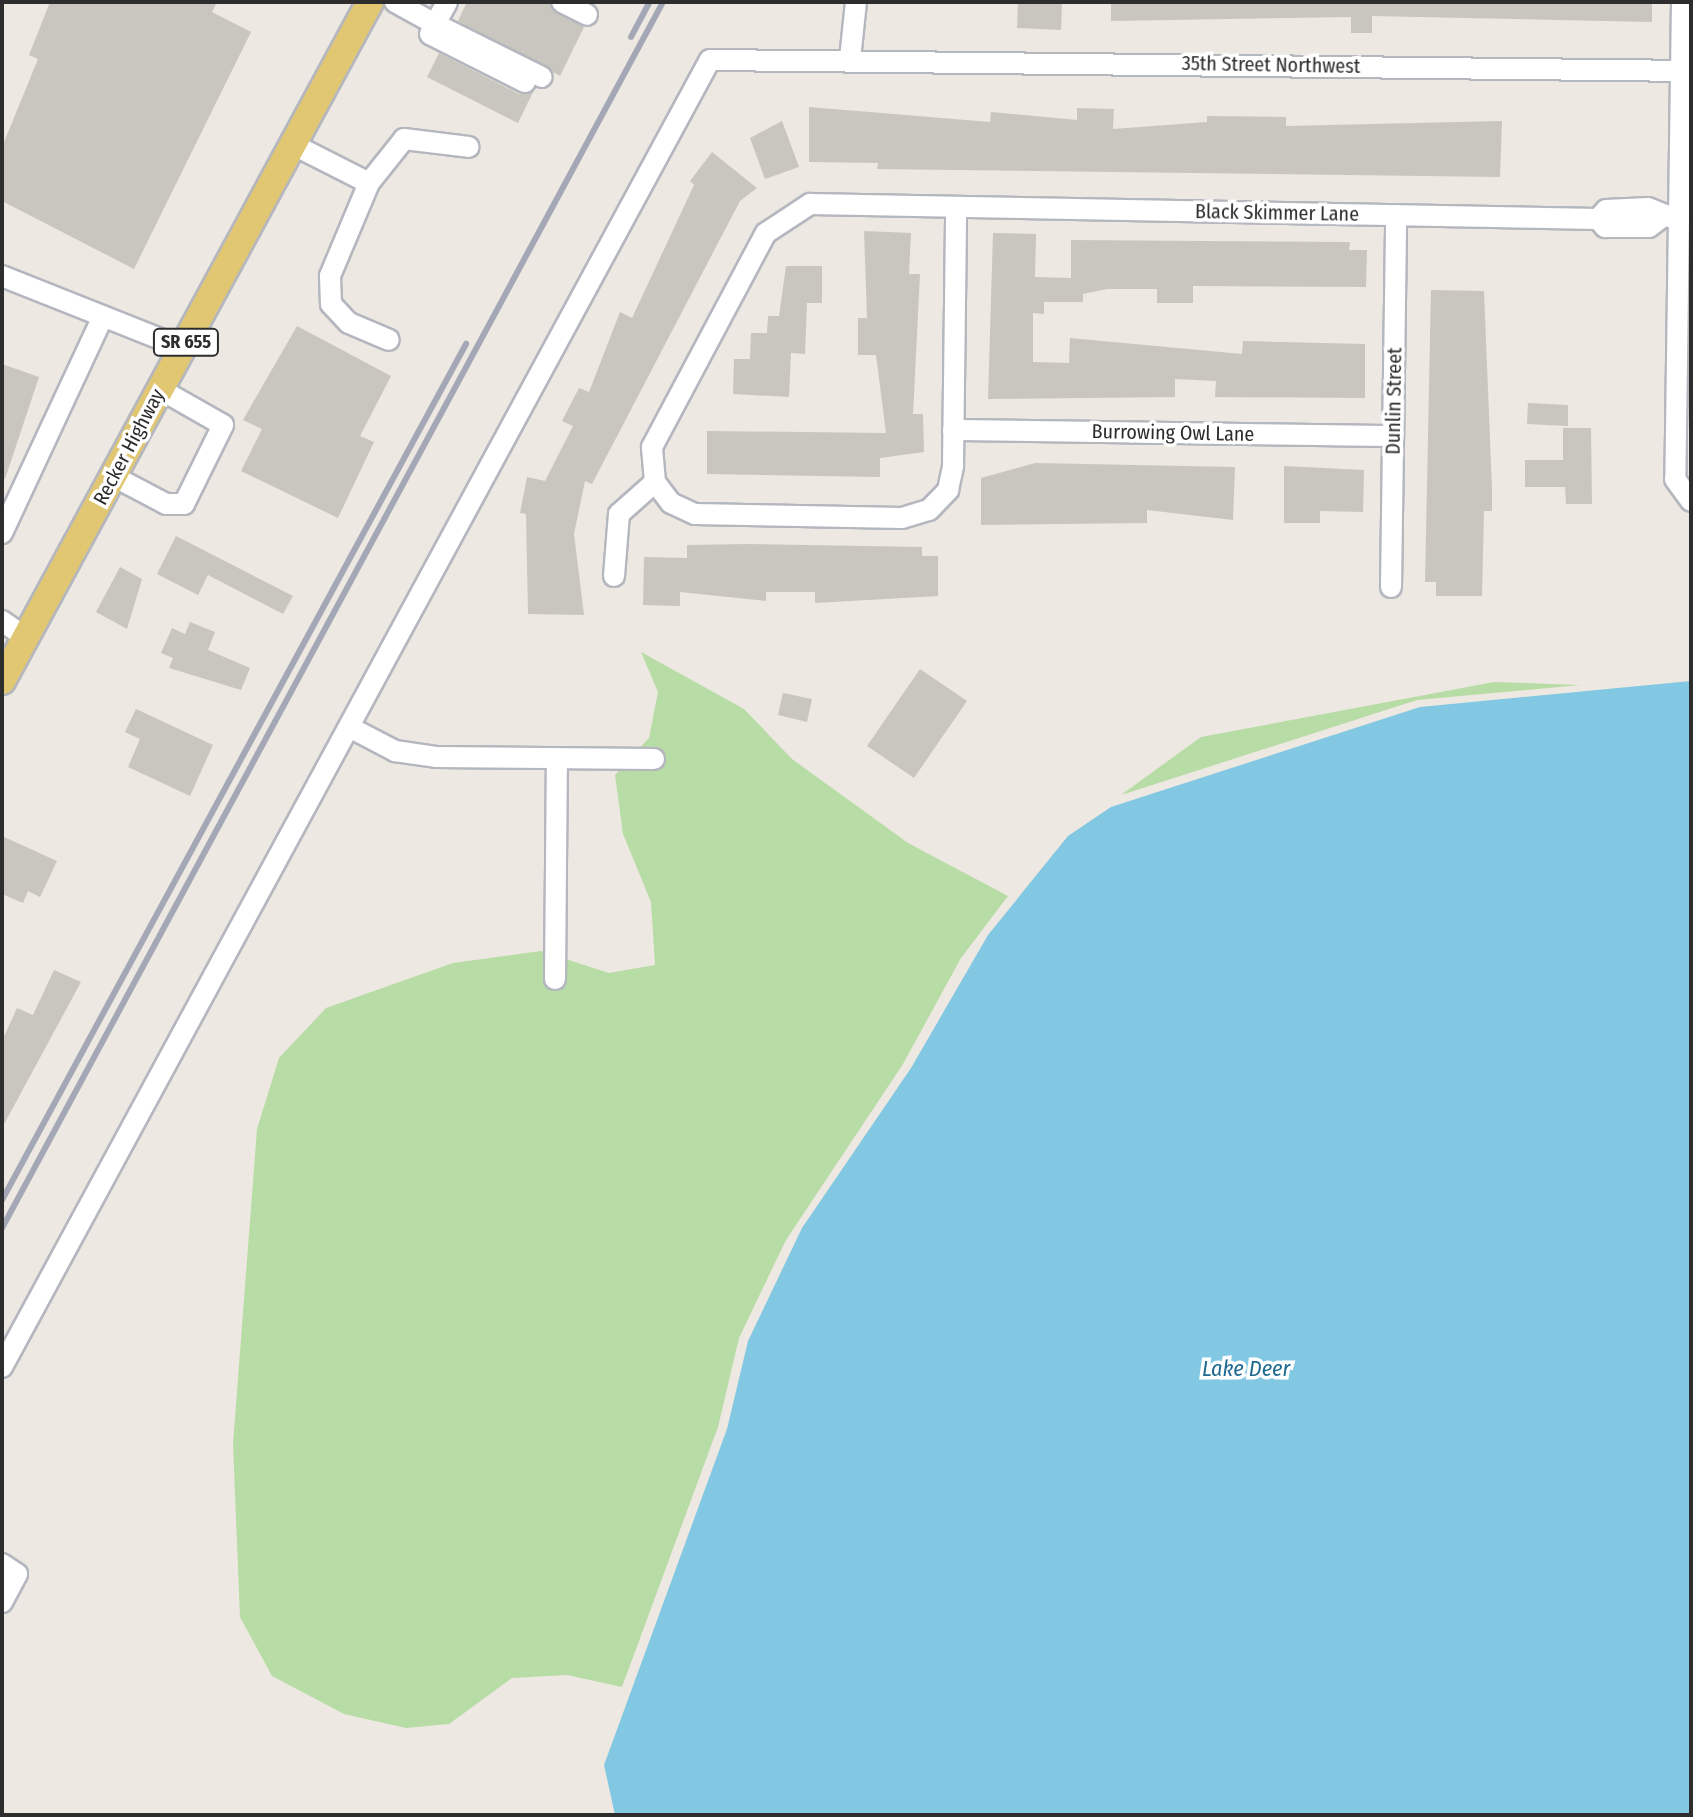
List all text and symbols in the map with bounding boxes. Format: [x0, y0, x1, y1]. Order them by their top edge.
street label: 35th Street Northwest [1182, 51, 1360, 79]
street label: Black Skimmer Lane [1195, 200, 1359, 226]
road number: SR 655 [152, 328, 220, 356]
street label: Dunlin Street [1381, 347, 1407, 455]
street label: Recker Highway [88, 385, 170, 509]
street label: Burrowing Owl Lane [1091, 420, 1255, 446]
water label: Lake Deer [1202, 1356, 1290, 1382]

